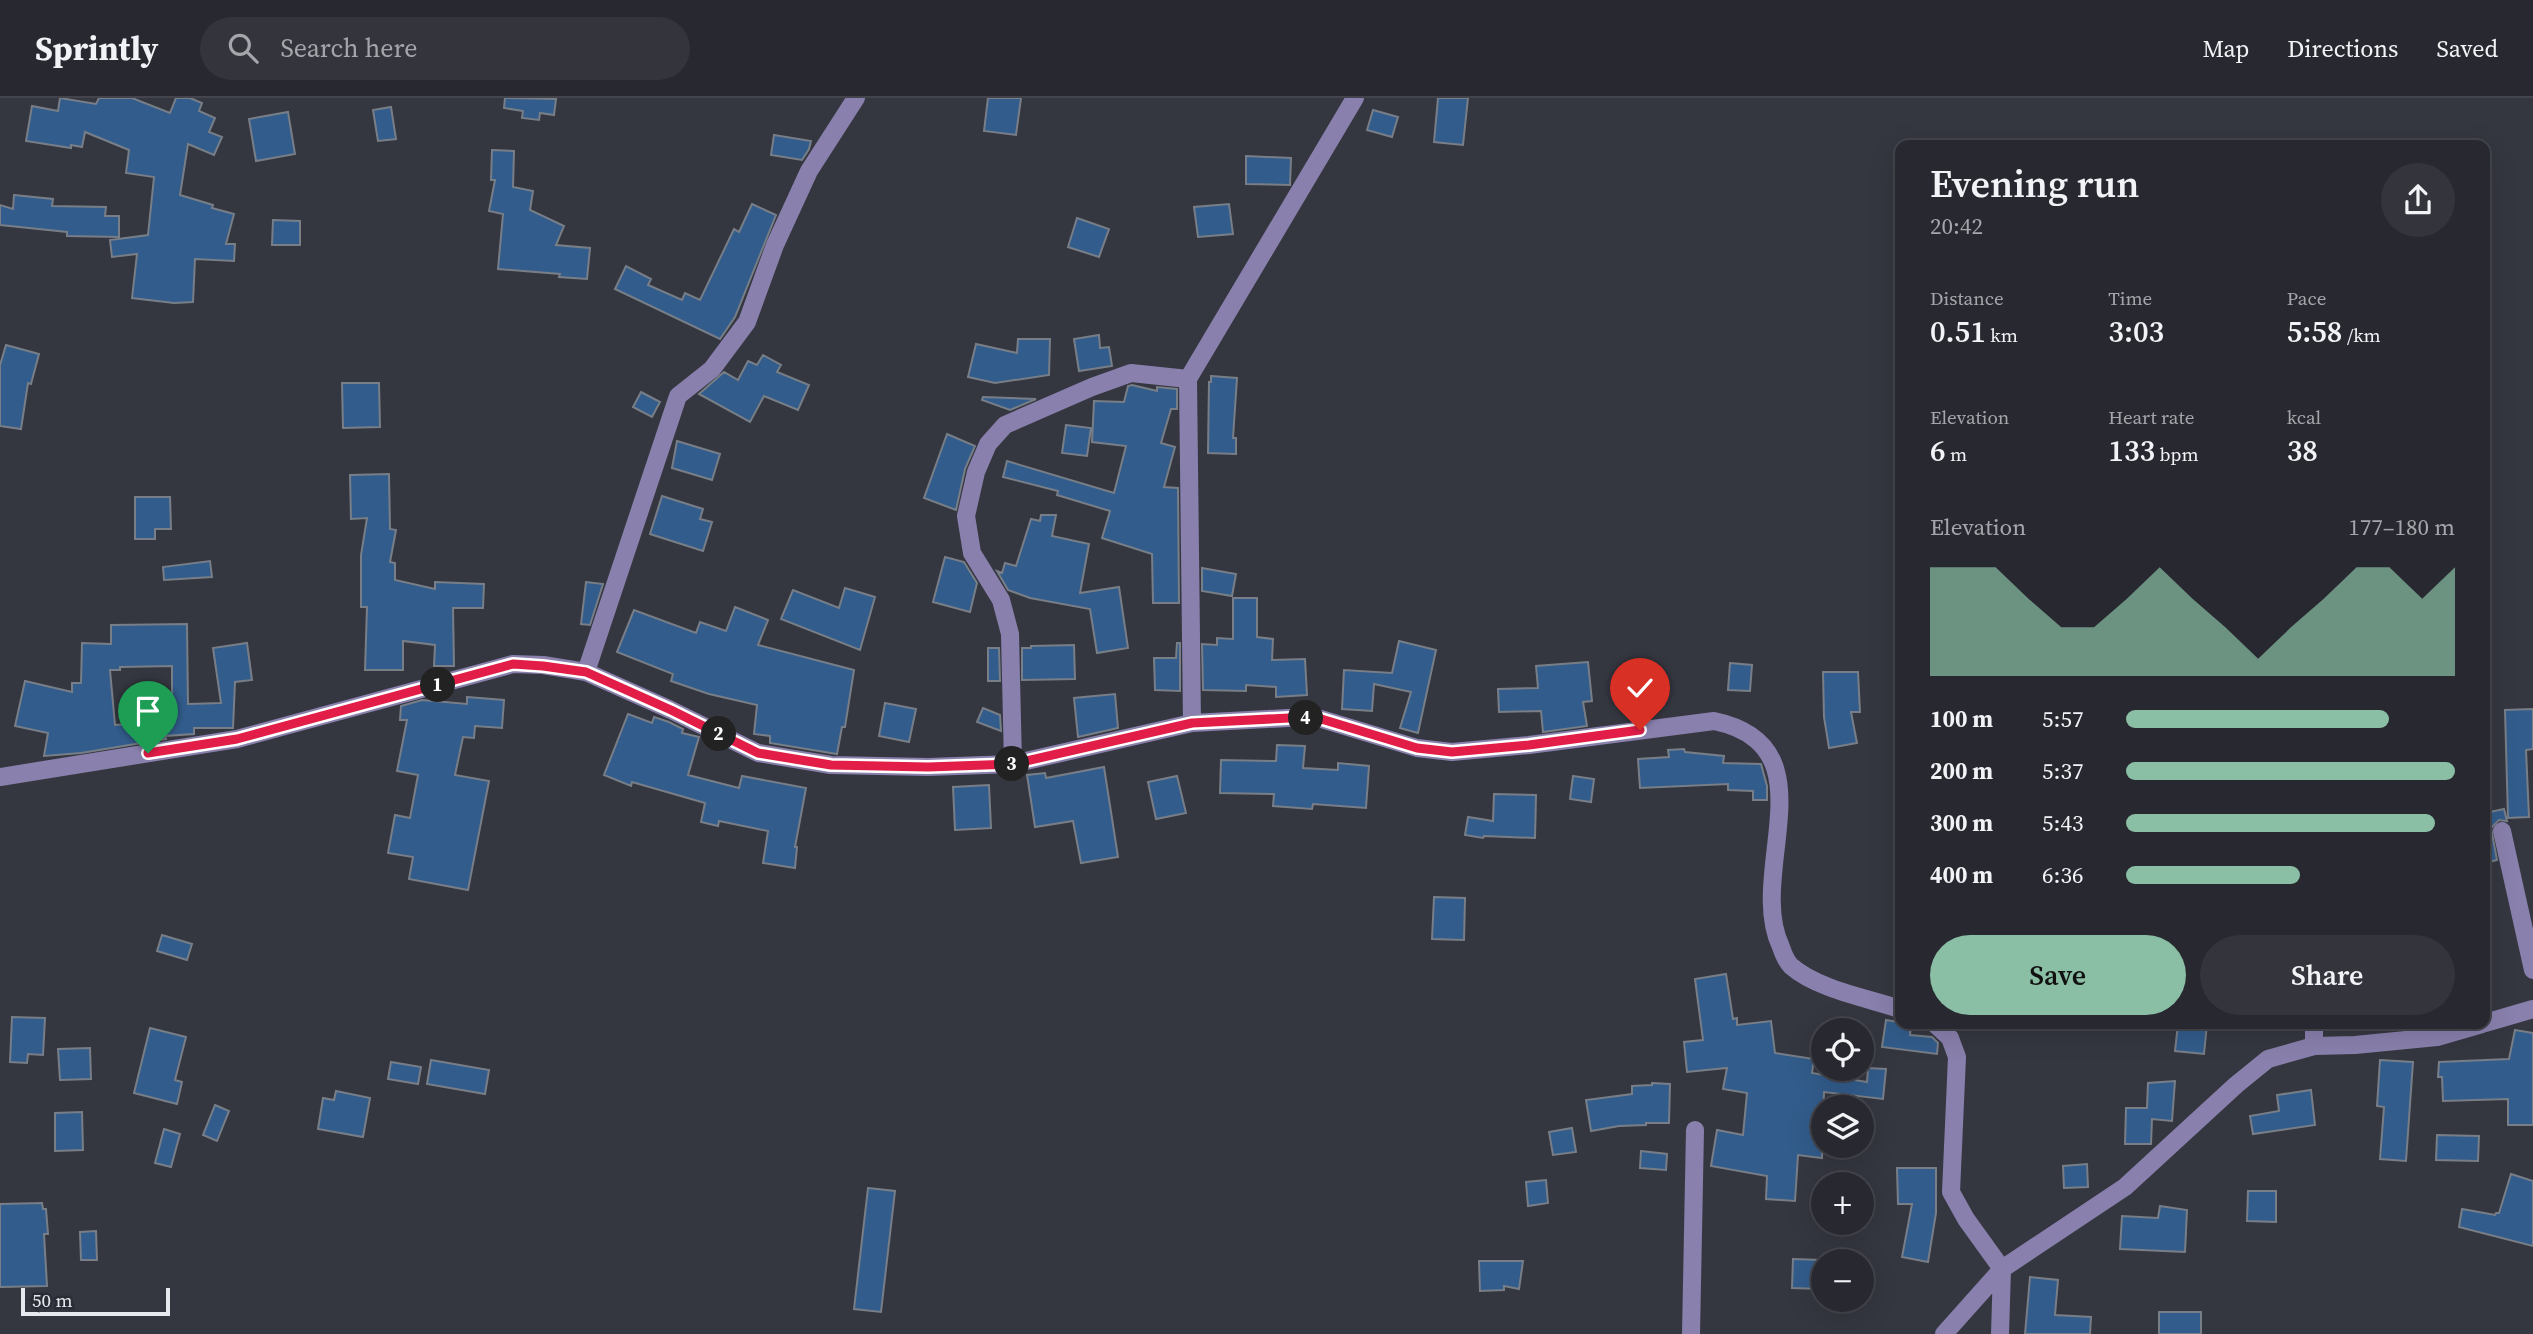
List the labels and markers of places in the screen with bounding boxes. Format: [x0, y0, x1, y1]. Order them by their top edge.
pin [1610, 658, 1670, 730]
pin: 1 [420, 668, 456, 702]
pin [118, 681, 178, 753]
pin: 4 [1288, 700, 1324, 736]
pin: 2 [702, 716, 736, 752]
pin: 3 [995, 746, 1030, 782]

